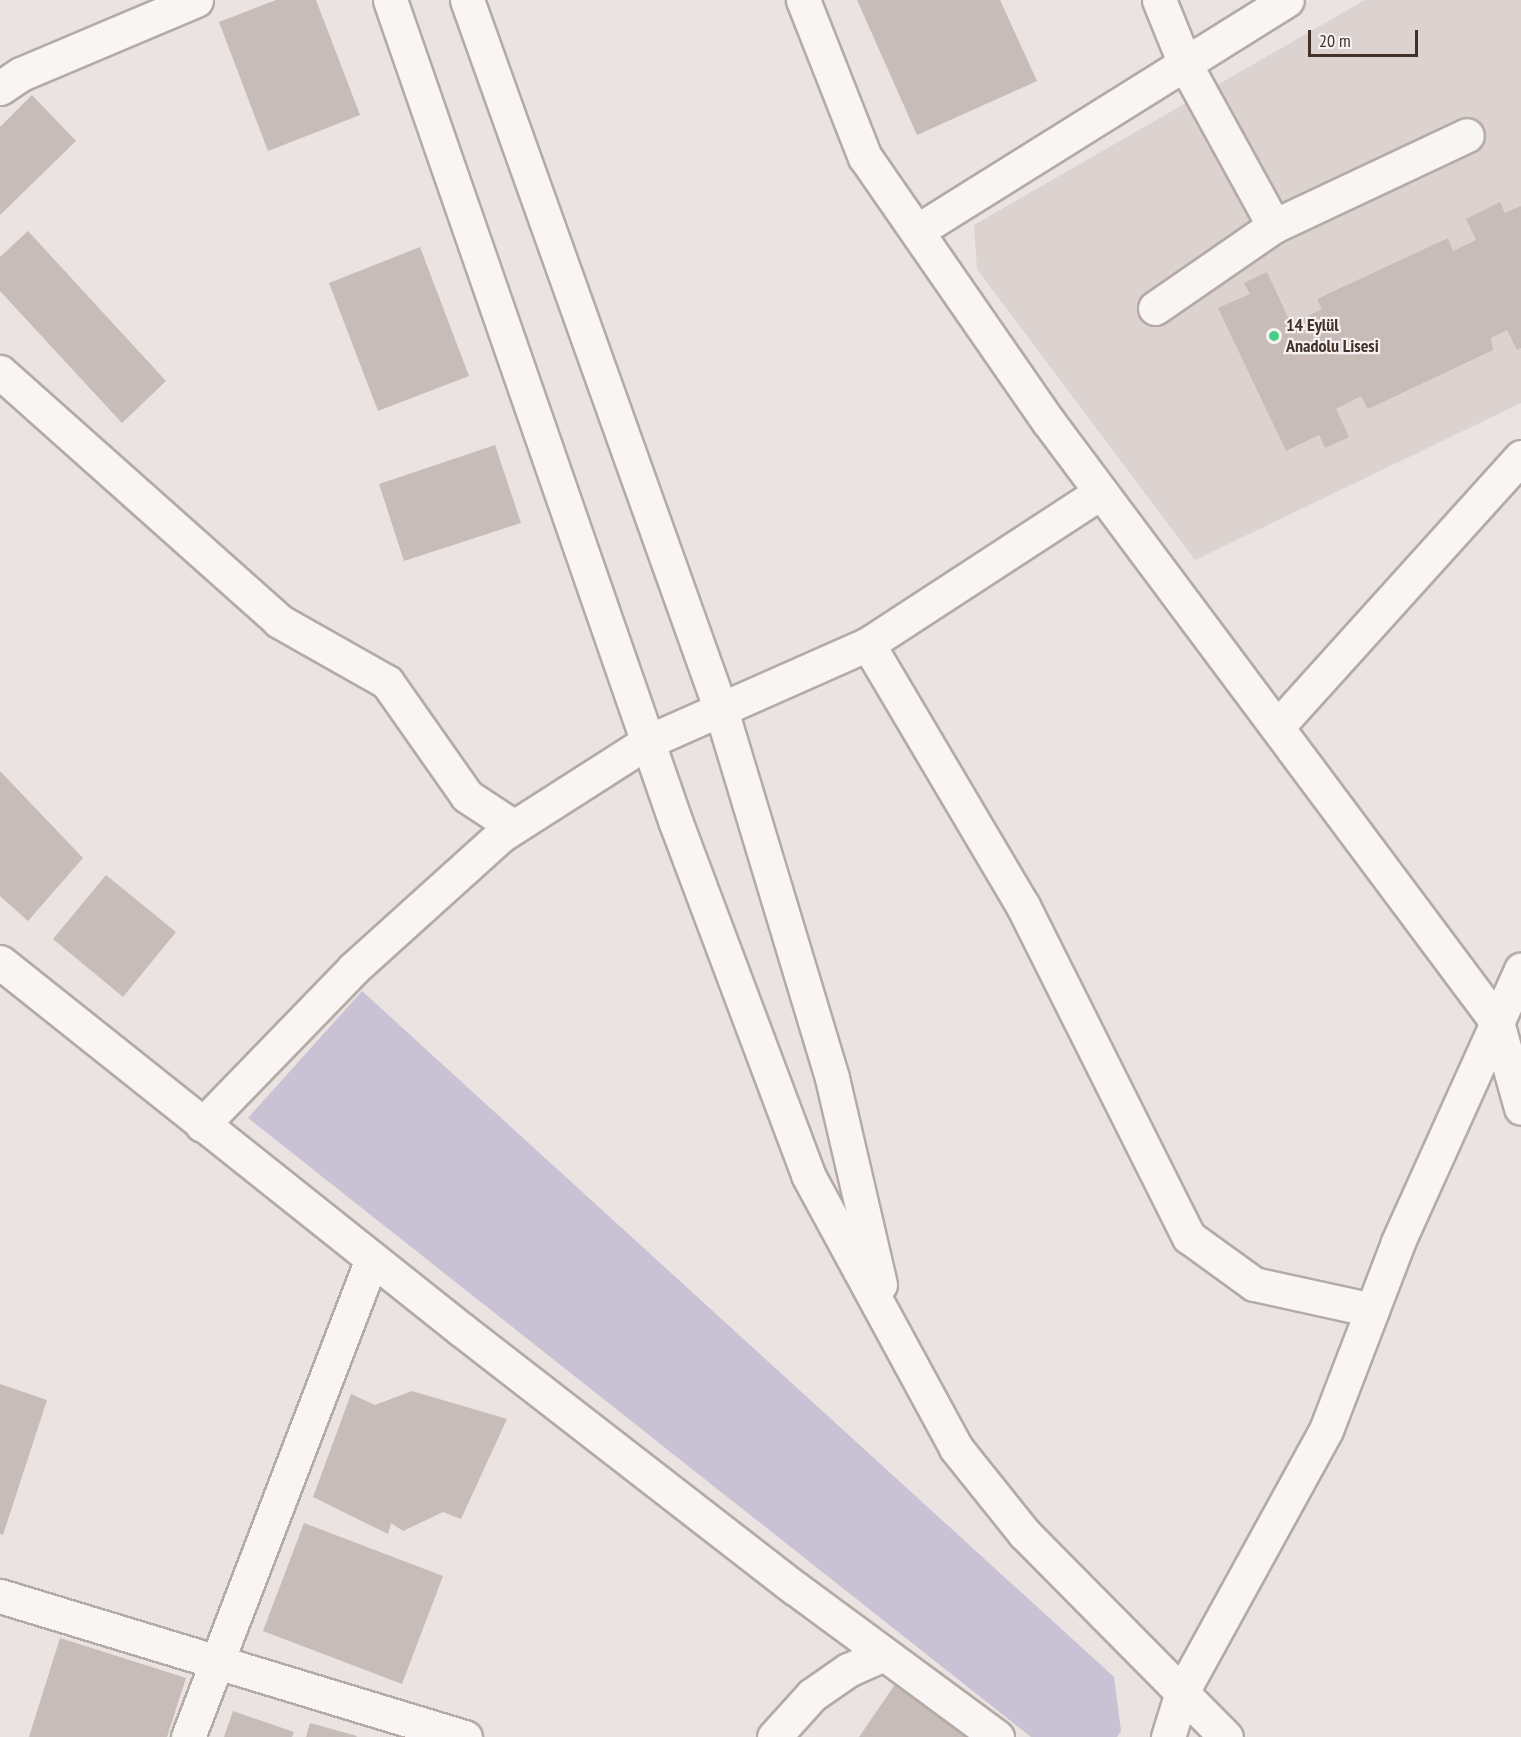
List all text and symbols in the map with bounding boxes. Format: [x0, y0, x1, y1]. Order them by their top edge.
scale bar [1311, 18, 1420, 56]
text: 20 m [1319, 29, 1351, 52]
place label: 14 Eylül Anadolu Lisesi [1286, 315, 1379, 358]
marker: 14 Eylül Anadolu Lisesi [1267, 329, 1281, 343]

